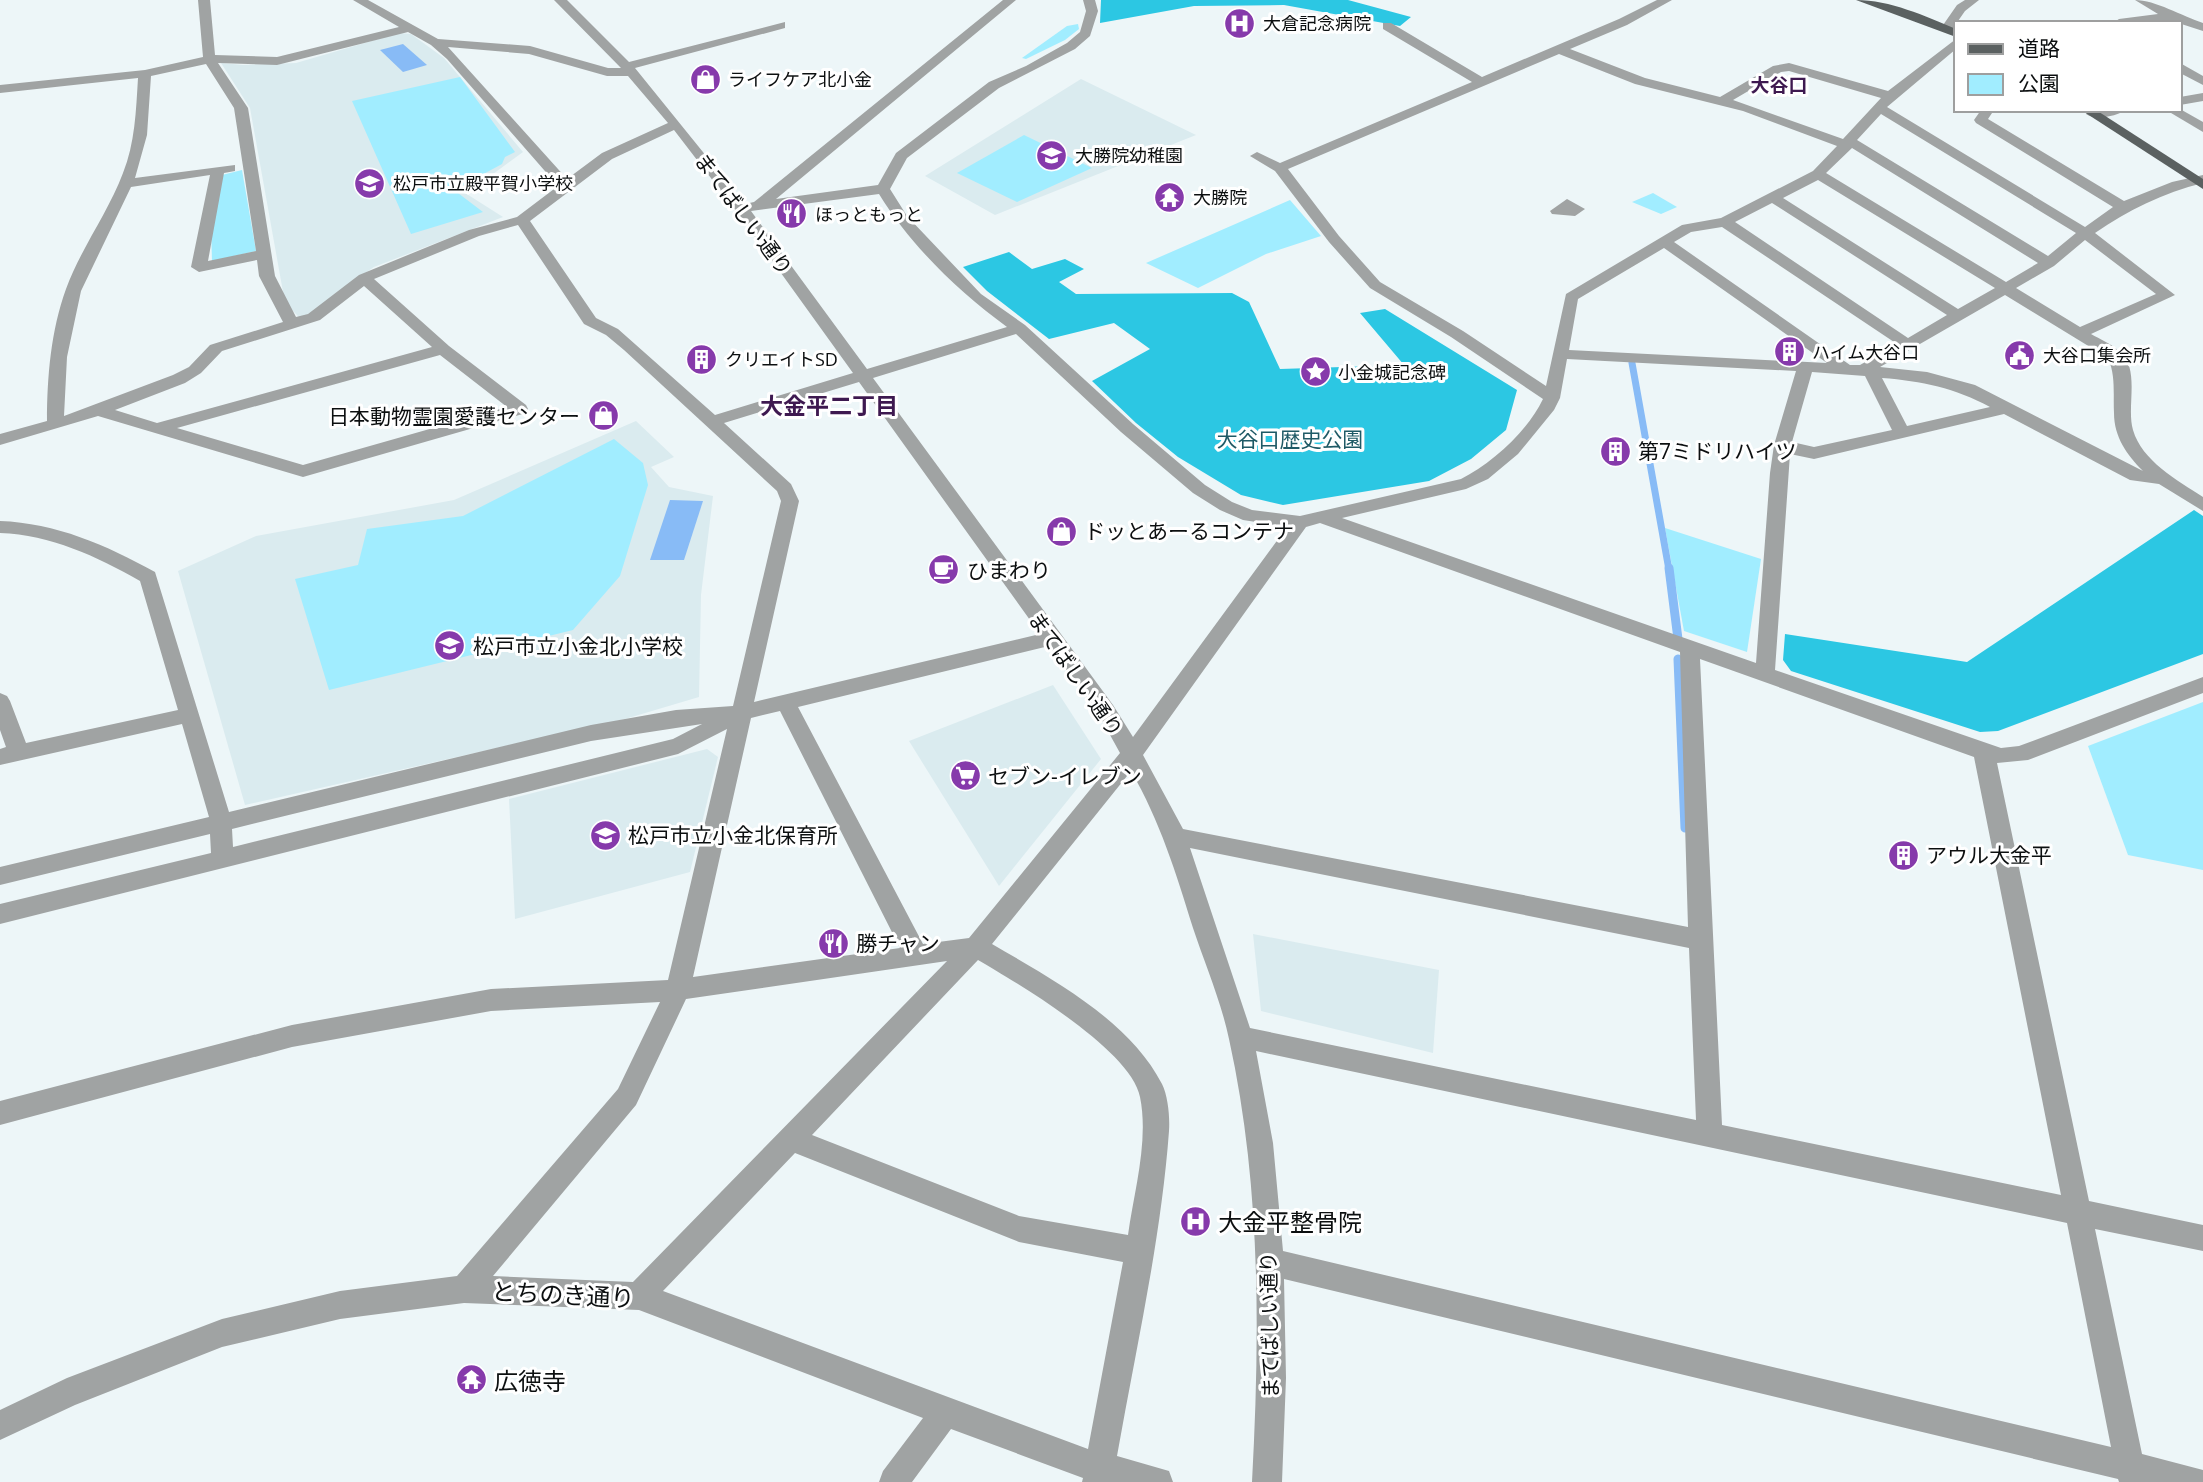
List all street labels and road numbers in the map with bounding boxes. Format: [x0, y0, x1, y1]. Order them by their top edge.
street label: まてばしい通り [689, 147, 799, 281]
street label: まてばしい通り [1022, 606, 1130, 742]
street label: まてばしい通り [1254, 1251, 1284, 1399]
street label: とちのき通り [491, 1274, 635, 1314]

